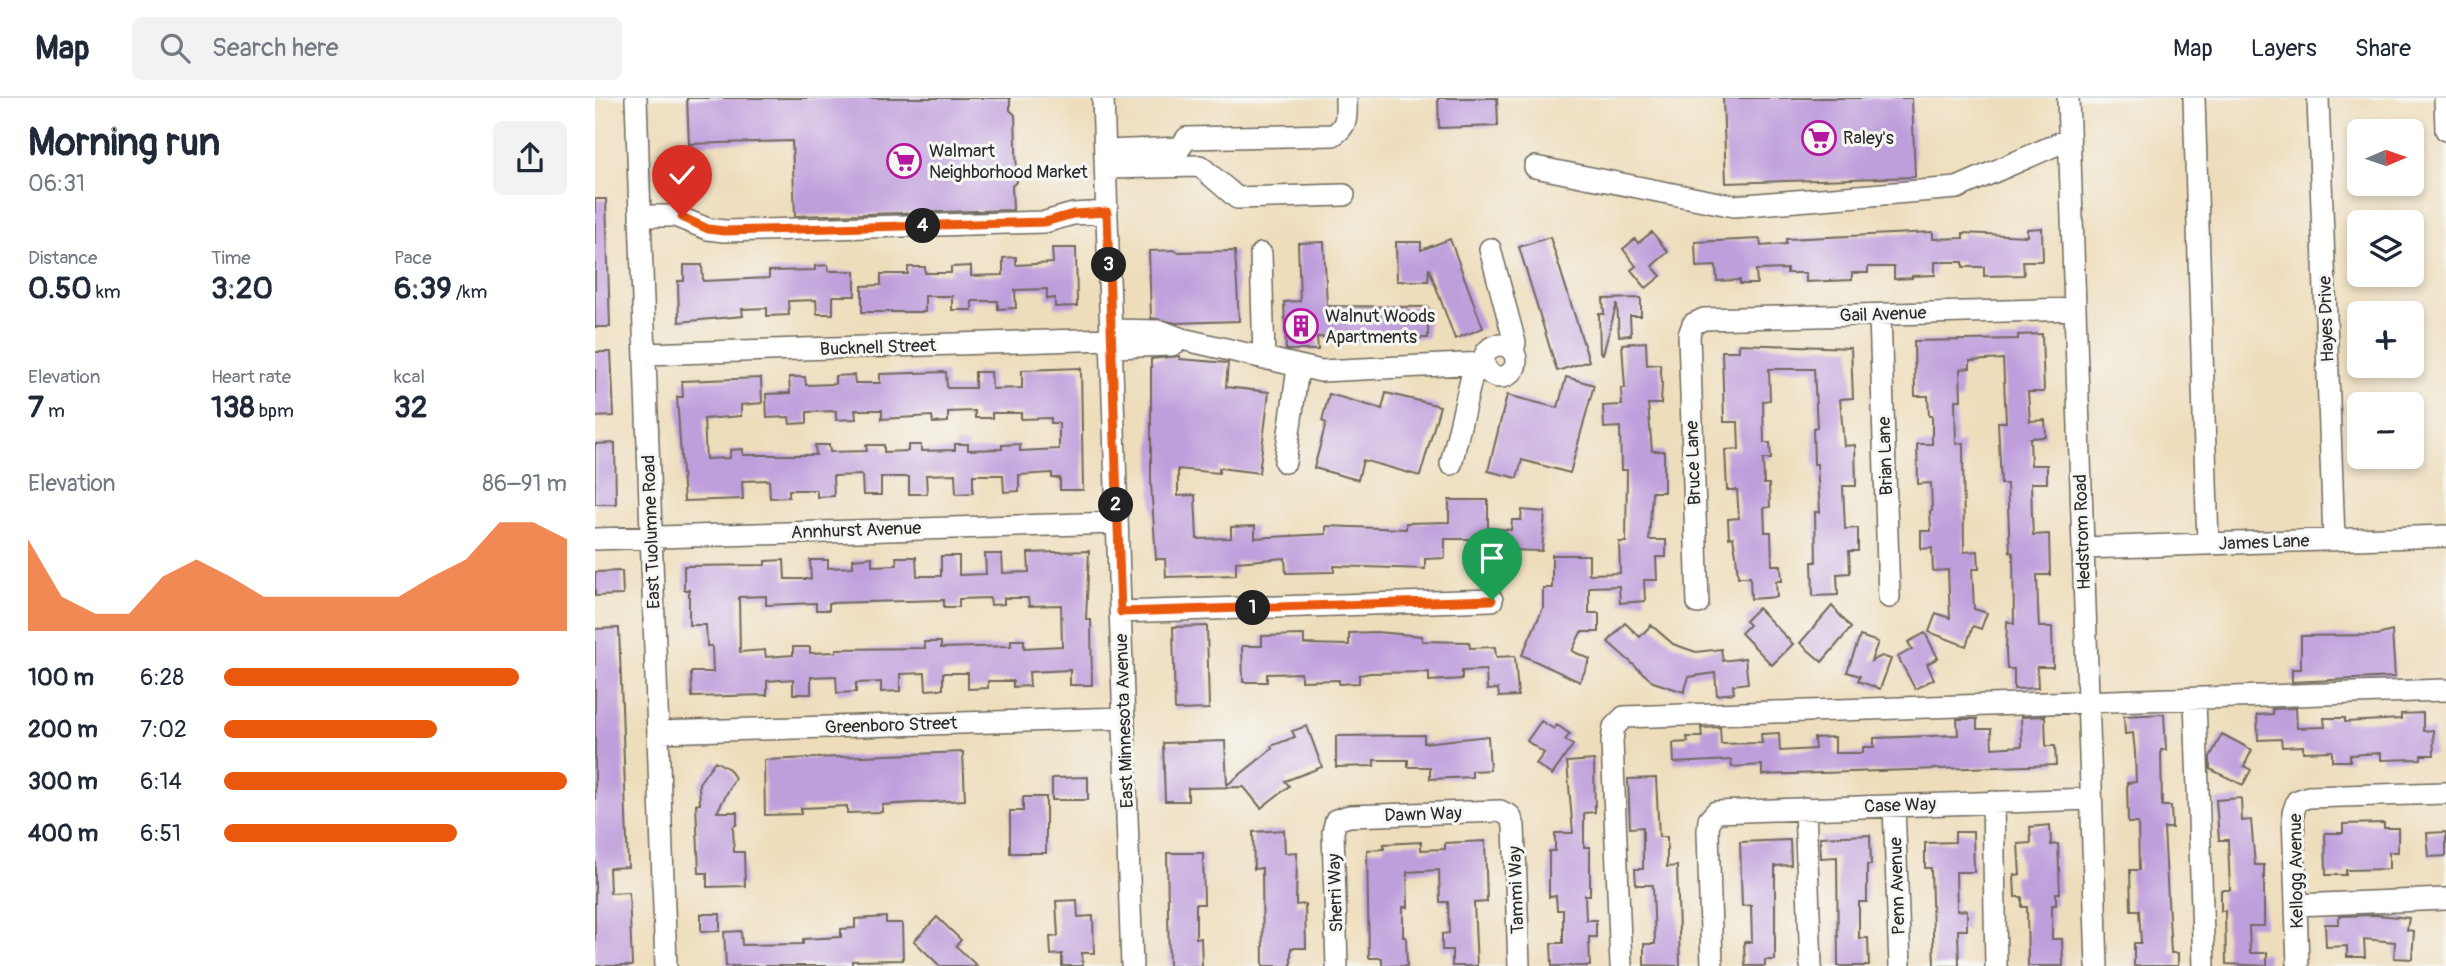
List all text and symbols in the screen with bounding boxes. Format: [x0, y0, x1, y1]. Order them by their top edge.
search box [132, 17, 622, 80]
text: Map [35, 28, 90, 69]
icon: search [156, 29, 194, 67]
text: Search here [212, 32, 339, 64]
text: Map [2173, 34, 2213, 63]
text: Layers [2251, 34, 2317, 63]
text: Share [2355, 34, 2411, 63]
text: Morning run [28, 119, 220, 167]
supermarket icon: Raley's [1800, 119, 1838, 157]
north arrow [2347, 119, 2424, 196]
map controls [2347, 119, 2424, 469]
button: share [493, 121, 567, 195]
place label: Raley's [1843, 127, 1894, 150]
place label: Walmart Neighborhood Market [929, 140, 1089, 184]
supermarket icon: Walmart Neighborhood Market [885, 142, 923, 180]
pin [652, 145, 712, 217]
icon: check [663, 156, 701, 194]
text: 06:31 [28, 169, 85, 198]
pin: 4 [905, 208, 941, 244]
button: layers [2347, 210, 2424, 287]
text: 4 [917, 213, 928, 237]
text: Distance [28, 246, 97, 270]
text: Time [211, 246, 251, 270]
text: Pace [394, 246, 432, 270]
pin: 3 [1091, 248, 1127, 282]
text: 3 [1103, 252, 1114, 276]
text: 0.50 [28, 270, 92, 307]
text: 3:20 [211, 270, 273, 307]
text: 6:39 [394, 270, 452, 307]
street label: Hayes Drive [2313, 275, 2340, 363]
text: km [92, 280, 121, 304]
text: /km [452, 280, 487, 304]
street label: Gail Avenue [1839, 301, 1927, 328]
button: + [2347, 301, 2424, 378]
place label: Walnut Woods Apartments [1325, 305, 1435, 349]
building icon: Walnut Woods Apartments [1282, 307, 1320, 345]
street label: Bucknell Street [820, 334, 937, 361]
text: Elevation [28, 365, 100, 389]
text: Heart rate [211, 365, 291, 389]
text: kcal [394, 365, 425, 389]
text: 7 [28, 389, 44, 426]
text: 138 [211, 389, 255, 426]
text: 32 [394, 389, 428, 426]
button: − [2347, 392, 2424, 469]
text: m [44, 399, 65, 423]
text: bpm [255, 399, 294, 423]
street label: Brian Lane [1873, 416, 1898, 496]
street label: Bruce Lane [1681, 420, 1706, 506]
street label: East Tuolumne Road [637, 455, 666, 609]
text: Elevation [28, 469, 116, 498]
text: 86–91 m [482, 469, 567, 498]
street label: Hedstrom Road [2069, 474, 2096, 590]
pin: 2 [1099, 488, 1133, 522]
text: 2 [1110, 492, 1121, 516]
street label: Annhurst Avenue [790, 517, 922, 544]
pin [1462, 528, 1522, 600]
street label: James Lane [2218, 529, 2310, 556]
icon: arrive [1473, 539, 1511, 577]
pin: 1 [1235, 590, 1271, 626]
text: 1 [1249, 595, 1256, 619]
street label: East Minnesota Avenue [1110, 633, 1139, 809]
text: 100 m [28, 663, 94, 692]
text: 6:28 [140, 663, 184, 692]
street label: Greenboro Street [824, 712, 958, 739]
text: 200 m [28, 715, 98, 744]
text: 7:02 [140, 715, 187, 744]
text: 300 m [28, 767, 98, 796]
text: 6:14 [140, 767, 182, 796]
street label: Case Way [1864, 793, 1937, 818]
street label: Dawn Way [1384, 802, 1462, 827]
street label: Kellogg Avenue [2284, 813, 2309, 929]
text: 400 m [28, 819, 98, 848]
text: 6:51 [140, 819, 181, 848]
street label: Penn Avenue [1884, 836, 1911, 935]
street label: Tammi Way [1503, 845, 1530, 934]
street label: Sherri Way [1323, 853, 1348, 933]

